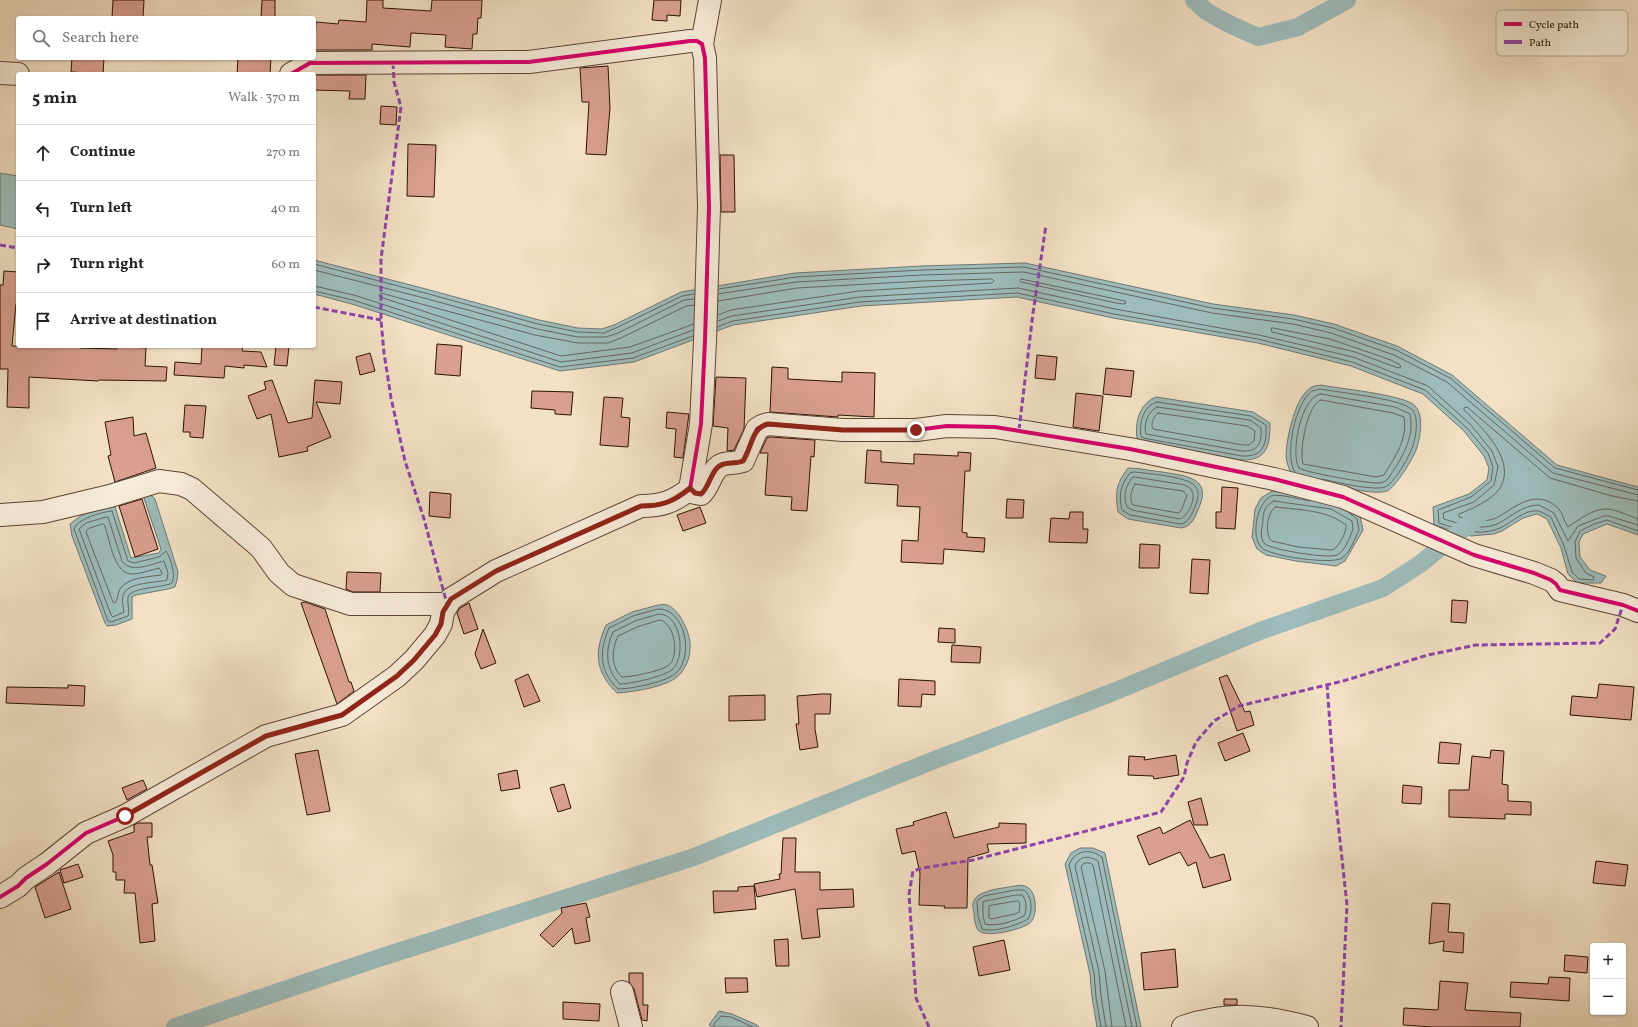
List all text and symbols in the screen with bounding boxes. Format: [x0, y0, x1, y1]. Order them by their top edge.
legend [1496, 10, 1628, 56]
search box [16, 16, 316, 60]
text: Cycle path [1529, 18, 1579, 33]
icon: search [30, 27, 52, 49]
text: Search here [62, 28, 139, 49]
text: Path [1529, 36, 1552, 51]
text: 5 min [32, 87, 77, 110]
text: Walk · 370 m [228, 89, 300, 107]
icon: ahead [32, 142, 54, 164]
text: Continue [70, 142, 135, 163]
text: 270 m [266, 144, 300, 162]
icon: left [32, 198, 54, 220]
text: Turn left [70, 198, 132, 219]
text: 40 m [271, 200, 300, 218]
icon: right [32, 254, 54, 276]
text: Turn right [70, 254, 144, 275]
text: 60 m [272, 256, 300, 274]
icon: arrive [32, 310, 54, 332]
text: Arrive at destination [70, 310, 217, 331]
route end [907, 421, 925, 439]
route start [116, 807, 134, 825]
map controls [1590, 943, 1626, 1015]
button: + [1590, 943, 1626, 979]
button: − [1590, 979, 1626, 1015]

